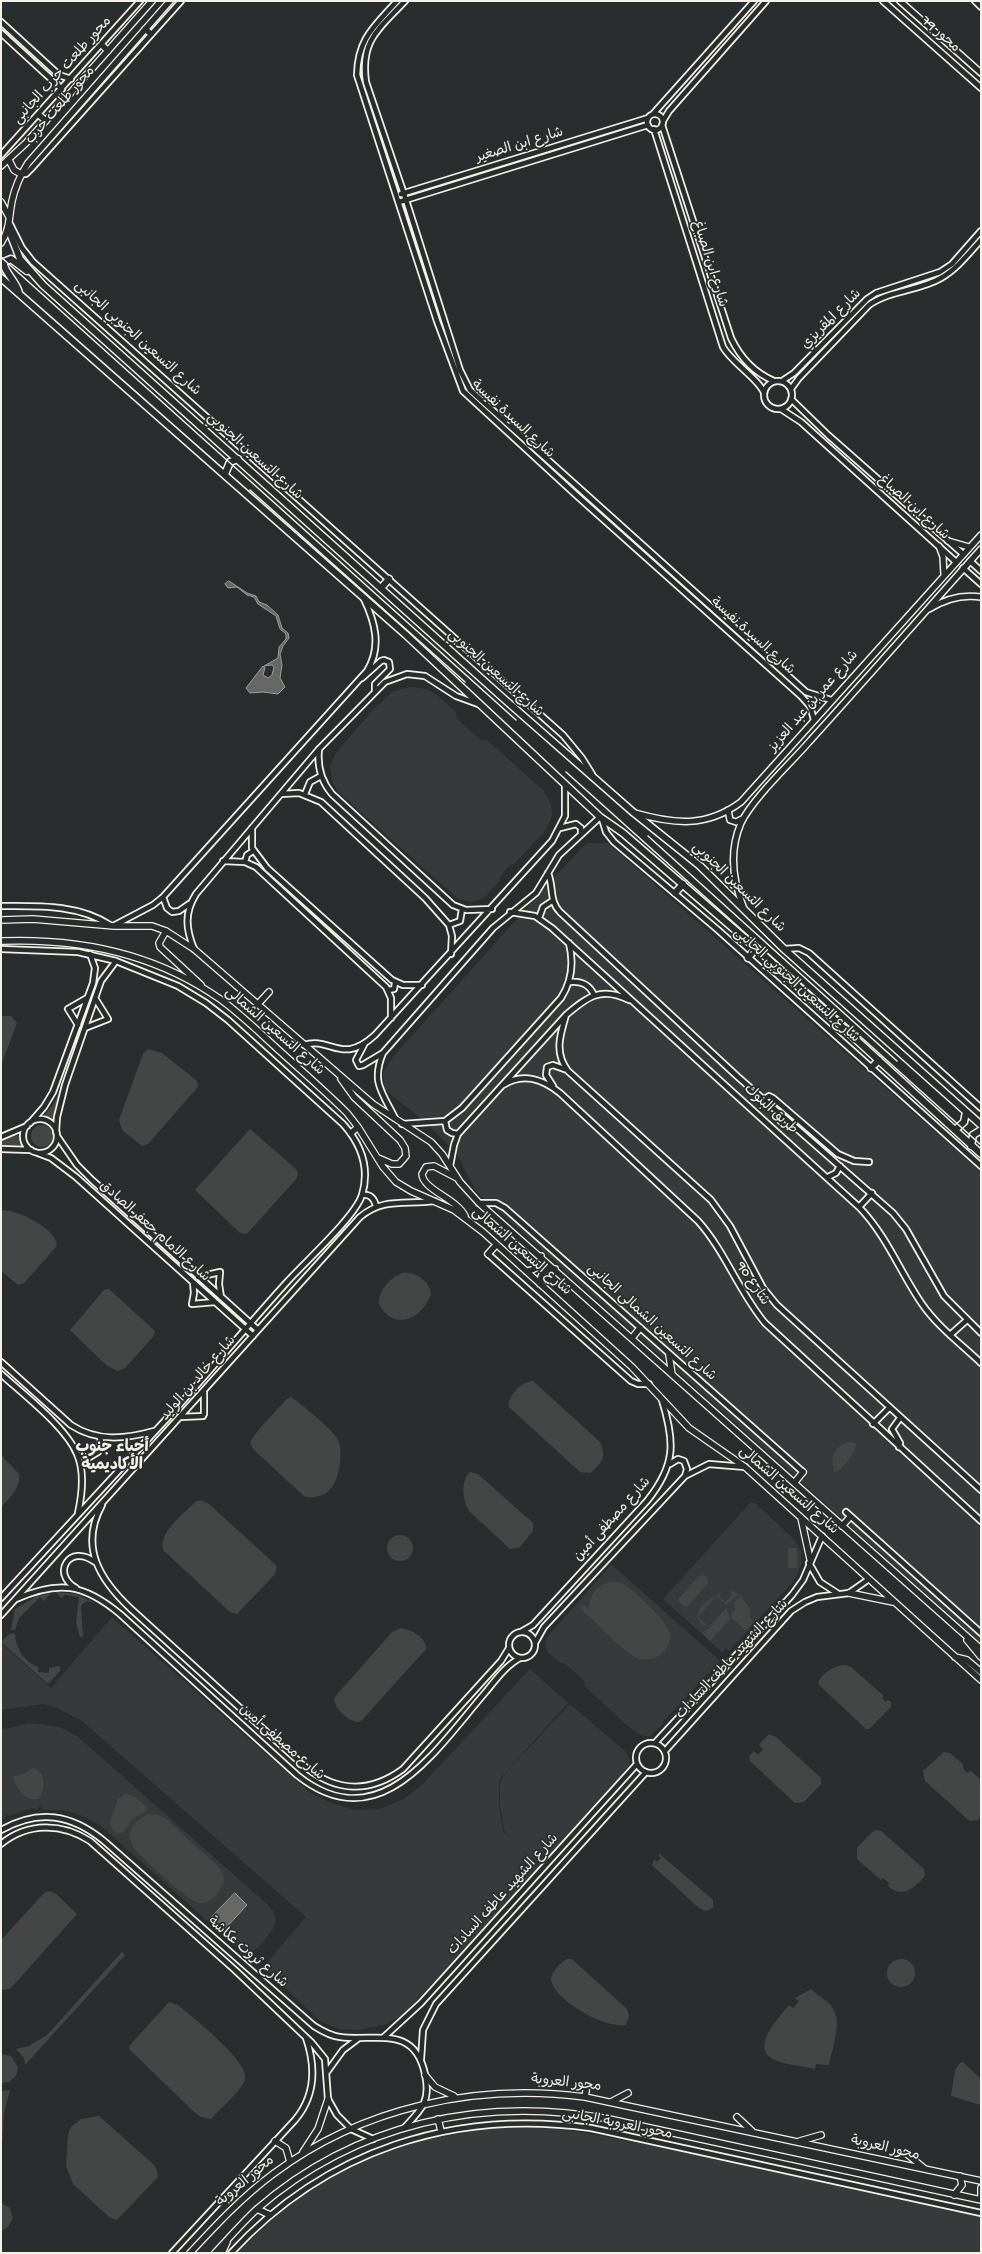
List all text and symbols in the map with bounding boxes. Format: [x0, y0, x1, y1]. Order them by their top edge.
street label: محور 79 [917, 13, 963, 57]
street label: محور طلعت حرب الجانبى [10, 14, 116, 128]
street label: محور طلعت حرب [23, 64, 99, 148]
street label: شارع ابن الصغير [474, 125, 566, 167]
street label: شارع ابن الصباغ [688, 219, 730, 309]
street label: شارع التسعين الجنوبي الجانبى [70, 278, 204, 400]
street label: شارع المقريزي [798, 286, 866, 354]
street label: شارع السيدة نفيسة [467, 377, 557, 463]
street label: شارع التسعين الجنوبي [203, 410, 305, 504]
street label: شارع ابن الصباغ [874, 472, 952, 544]
street label: شارع السيدة نفيسة [706, 595, 798, 679]
street label: شارع التسعين الجنوبي [444, 627, 546, 721]
street label: شارع عمر بن عبد العزيز [765, 648, 863, 756]
street label: شارع التسعين الجنوبي [688, 839, 788, 937]
street label: شارع التسعين الجنوبي الجانبى [729, 925, 863, 1047]
street label: شارع التسعين الشمالى [221, 984, 327, 1080]
street label: طريق البنوك [739, 1081, 801, 1139]
street label: شارع الامام جعفر الصادق [95, 1178, 213, 1286]
street label: شارع التسعين الشمالى [468, 1204, 574, 1300]
street label: شارع 90 [732, 1259, 772, 1309]
street label: شارع التسعين الشمالى الجانبى [583, 1261, 719, 1385]
street label: شارع خالد بن الوليد [158, 1333, 240, 1425]
district label: أحياء جنوب الأكاديمية [75, 1439, 149, 1477]
street label: شارع التسعين الشمالى [735, 1443, 841, 1539]
street label: شارع مصطفى أمين [571, 1474, 655, 1566]
street label: شارع الشهيد عاطف السادات [673, 1597, 793, 1723]
street label: شارع مصطفى أمين [235, 1701, 327, 1785]
street label: شارع الشهيد عاطف السادات [445, 1831, 563, 1959]
street label: شارع ثروت عكاشة [204, 1914, 290, 1992]
street label: محور العروبة [530, 2072, 602, 2096]
street label: محور العروبة الجانبى [560, 2106, 674, 2144]
street label: محور العروبة [849, 2133, 921, 2165]
street label: محور العروبة [214, 2153, 278, 2211]

